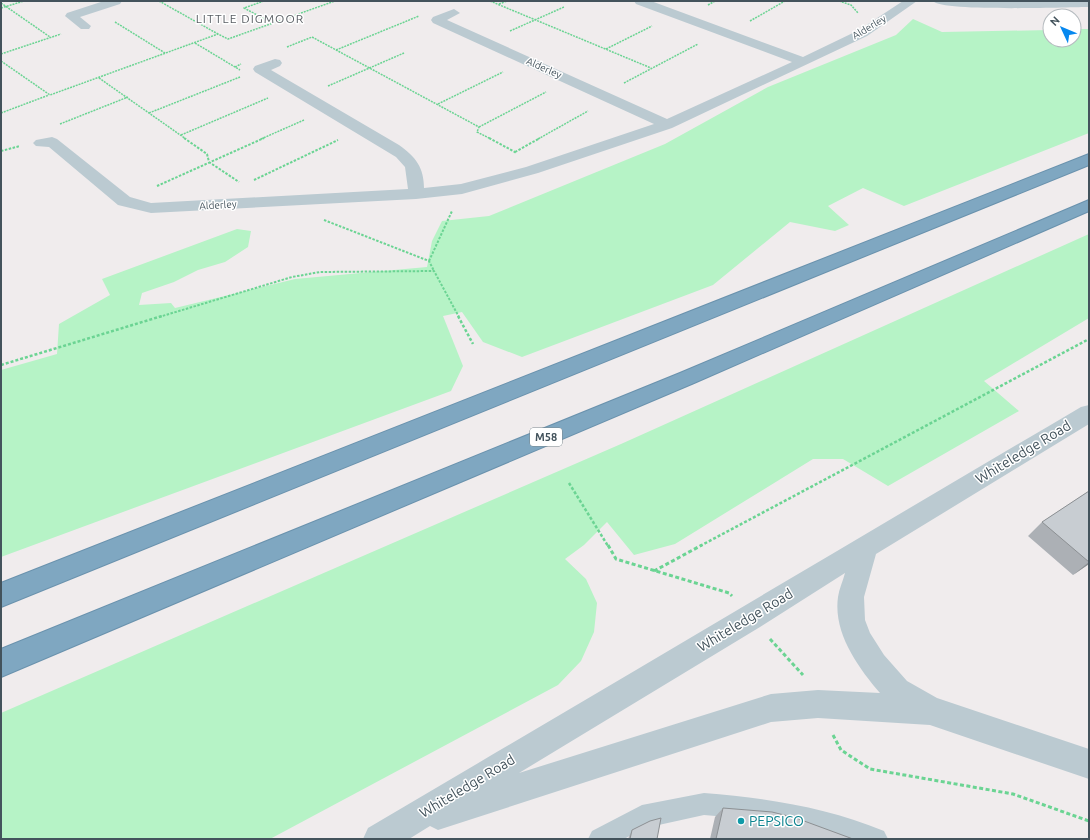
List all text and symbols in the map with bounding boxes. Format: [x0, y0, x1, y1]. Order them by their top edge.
north arrow [1042, 8, 1082, 48]
district label: LITTLE DIGMOOR [196, 12, 304, 25]
street label: Alderley [850, 13, 888, 41]
text: N [1048, 14, 1062, 28]
street label: Alderley [525, 55, 563, 81]
street label: Alderley [199, 199, 237, 211]
street label: Whiteledge Road [972, 417, 1074, 487]
road number: M58 [530, 428, 562, 446]
street label: Whiteledge Road [694, 585, 796, 655]
street label: Whiteledge Road [416, 751, 518, 821]
place label: PEPSICO [749, 813, 804, 829]
marker: PEPSICO [736, 816, 746, 826]

